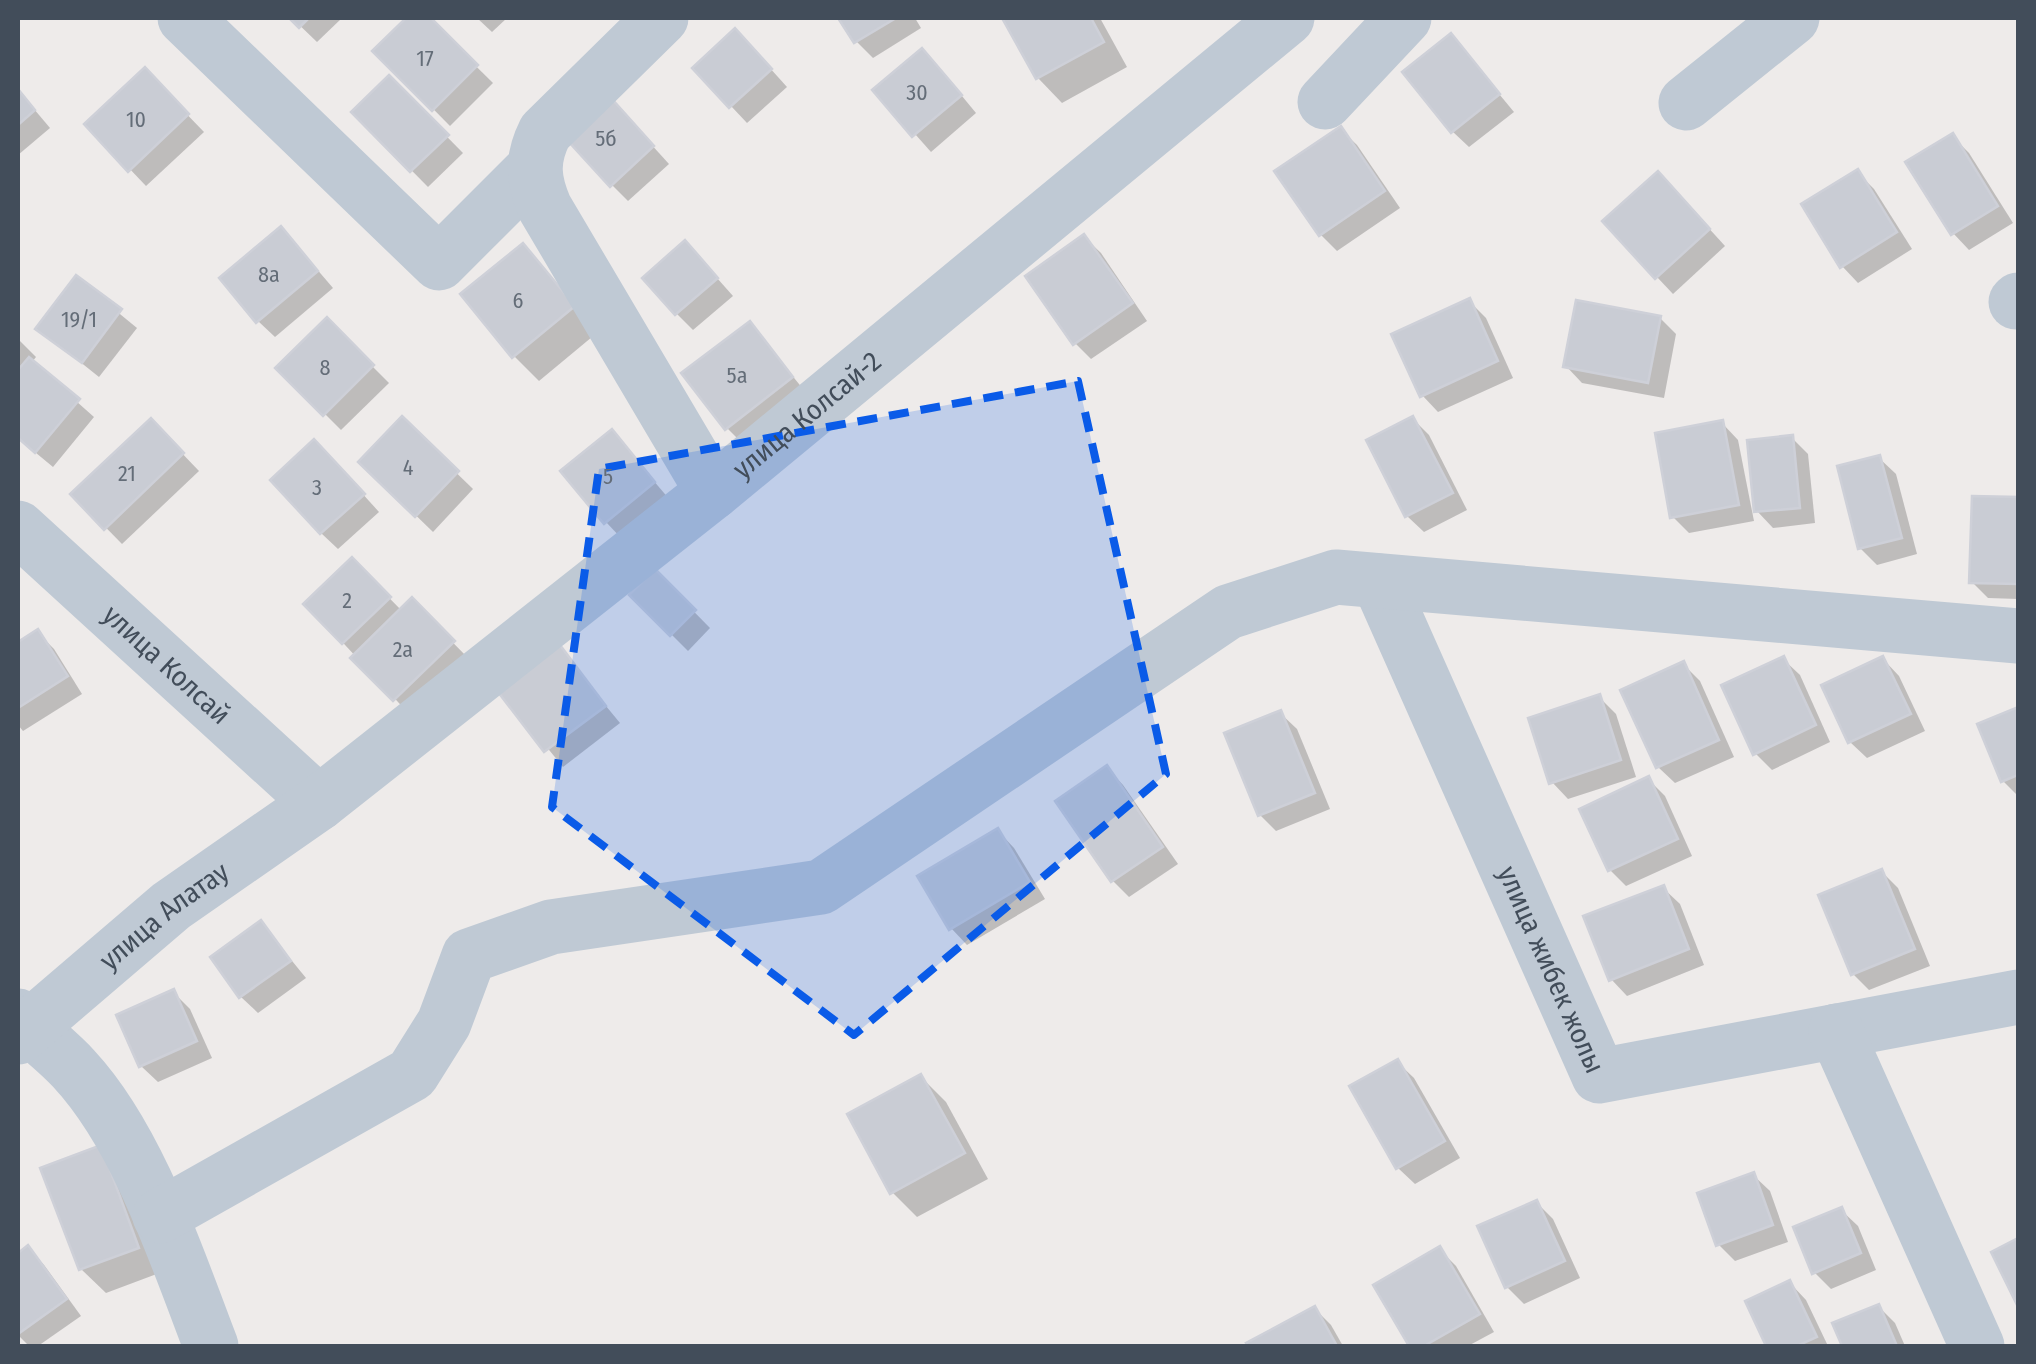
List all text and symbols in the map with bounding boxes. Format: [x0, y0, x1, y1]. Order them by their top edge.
house number: 17 [416, 45, 434, 72]
house number: 30 [906, 79, 928, 106]
house number: 10 [126, 106, 146, 133]
house number: 5б [595, 125, 617, 152]
house number: 8а [258, 261, 280, 288]
house number: 6 [513, 287, 524, 314]
house number: 19/1 [61, 306, 97, 333]
street label: улица Колсай-2 [726, 344, 887, 485]
house number: 8 [319, 354, 331, 381]
house number: 5а [727, 362, 747, 389]
house number: 4 [403, 454, 414, 481]
house number: 21 [118, 460, 136, 487]
house number: 5 [603, 463, 613, 490]
house number: 3 [312, 474, 322, 501]
house number: 2 [342, 587, 352, 614]
street label: улица Колсай [97, 598, 238, 731]
house number: 2а [393, 636, 413, 663]
street label: улица Алатау [93, 854, 235, 976]
street label: улица жибек жолы [1491, 861, 1612, 1078]

